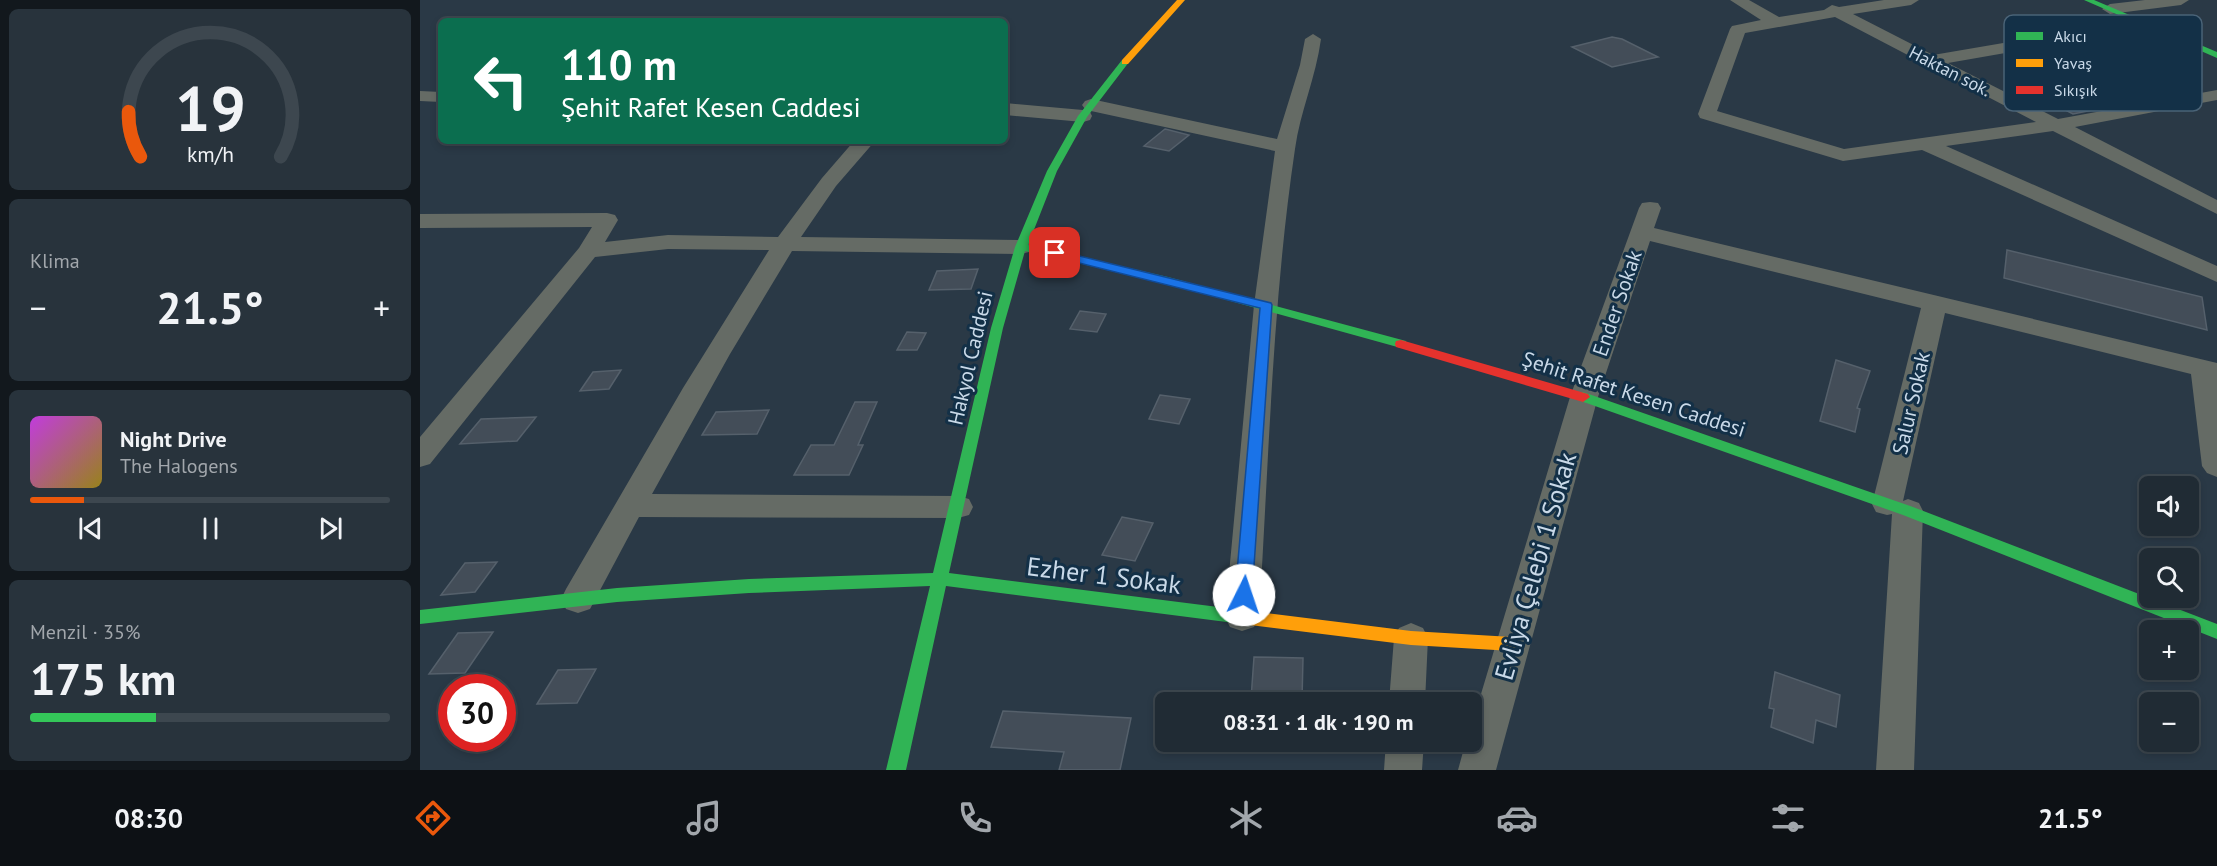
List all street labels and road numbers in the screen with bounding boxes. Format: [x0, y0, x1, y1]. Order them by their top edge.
street label: Haktan sok. [1905, 41, 1995, 101]
street label: Ender Sokak [1586, 246, 1648, 360]
street label: Hakyol Caddesi [941, 288, 999, 428]
street label: Şehit Rafet Kesen Caddesi [1519, 345, 1749, 443]
street label: Salur Sokak [1886, 349, 1936, 457]
street label: Evliya Çelebi 1 Sokak [1487, 448, 1583, 684]
street label: Ezher 1 Sokak [1025, 549, 1184, 601]

